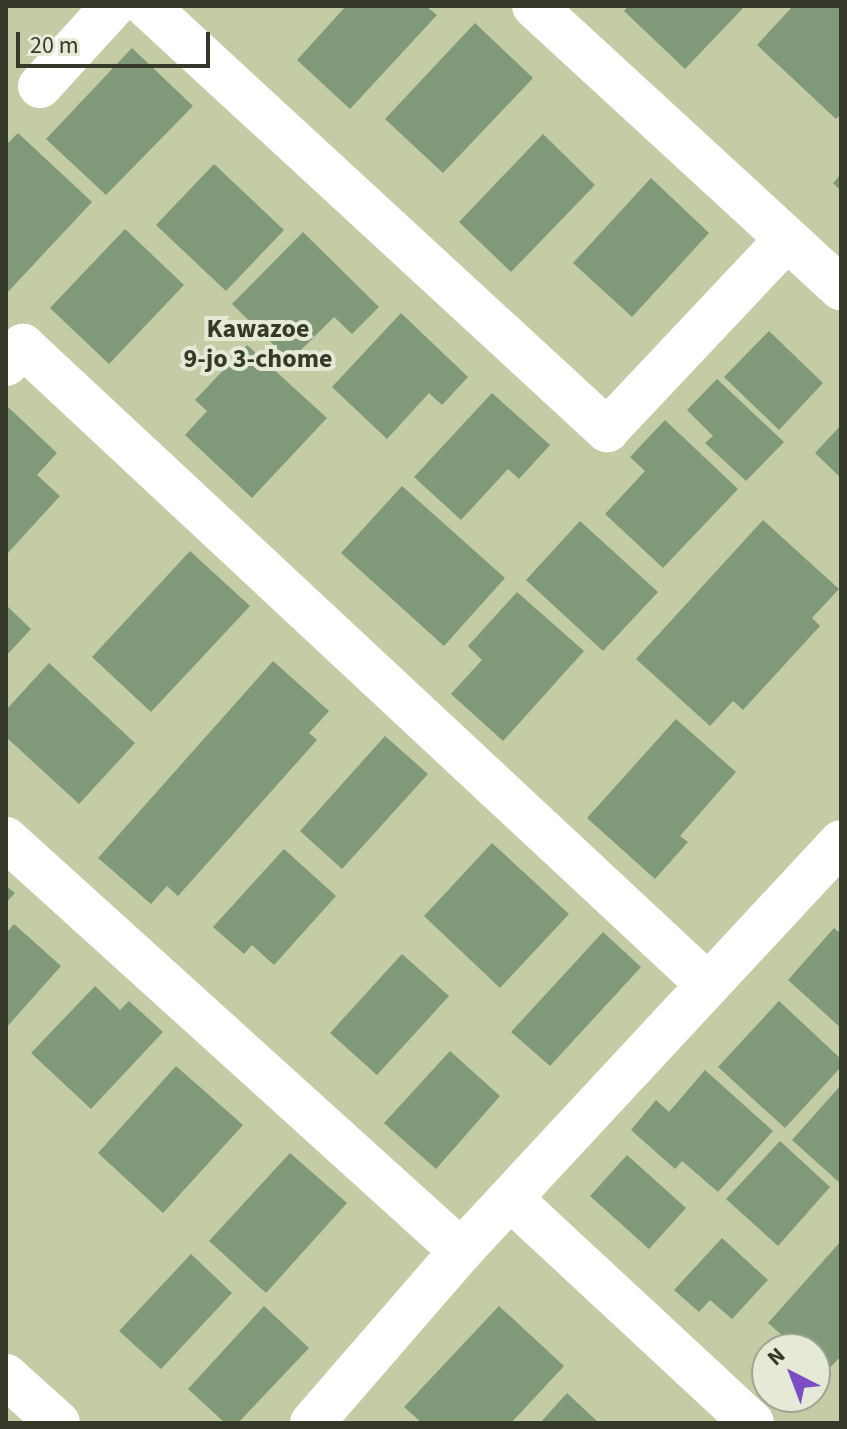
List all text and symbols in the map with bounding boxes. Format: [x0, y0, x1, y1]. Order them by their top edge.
scale bar [20, 16, 214, 66]
text: 20 m [30, 28, 79, 63]
district label: Kawazoe 9-jo 3-chome [184, 313, 332, 374]
north arrow [751, 1333, 831, 1413]
text: N [760, 1340, 792, 1373]

